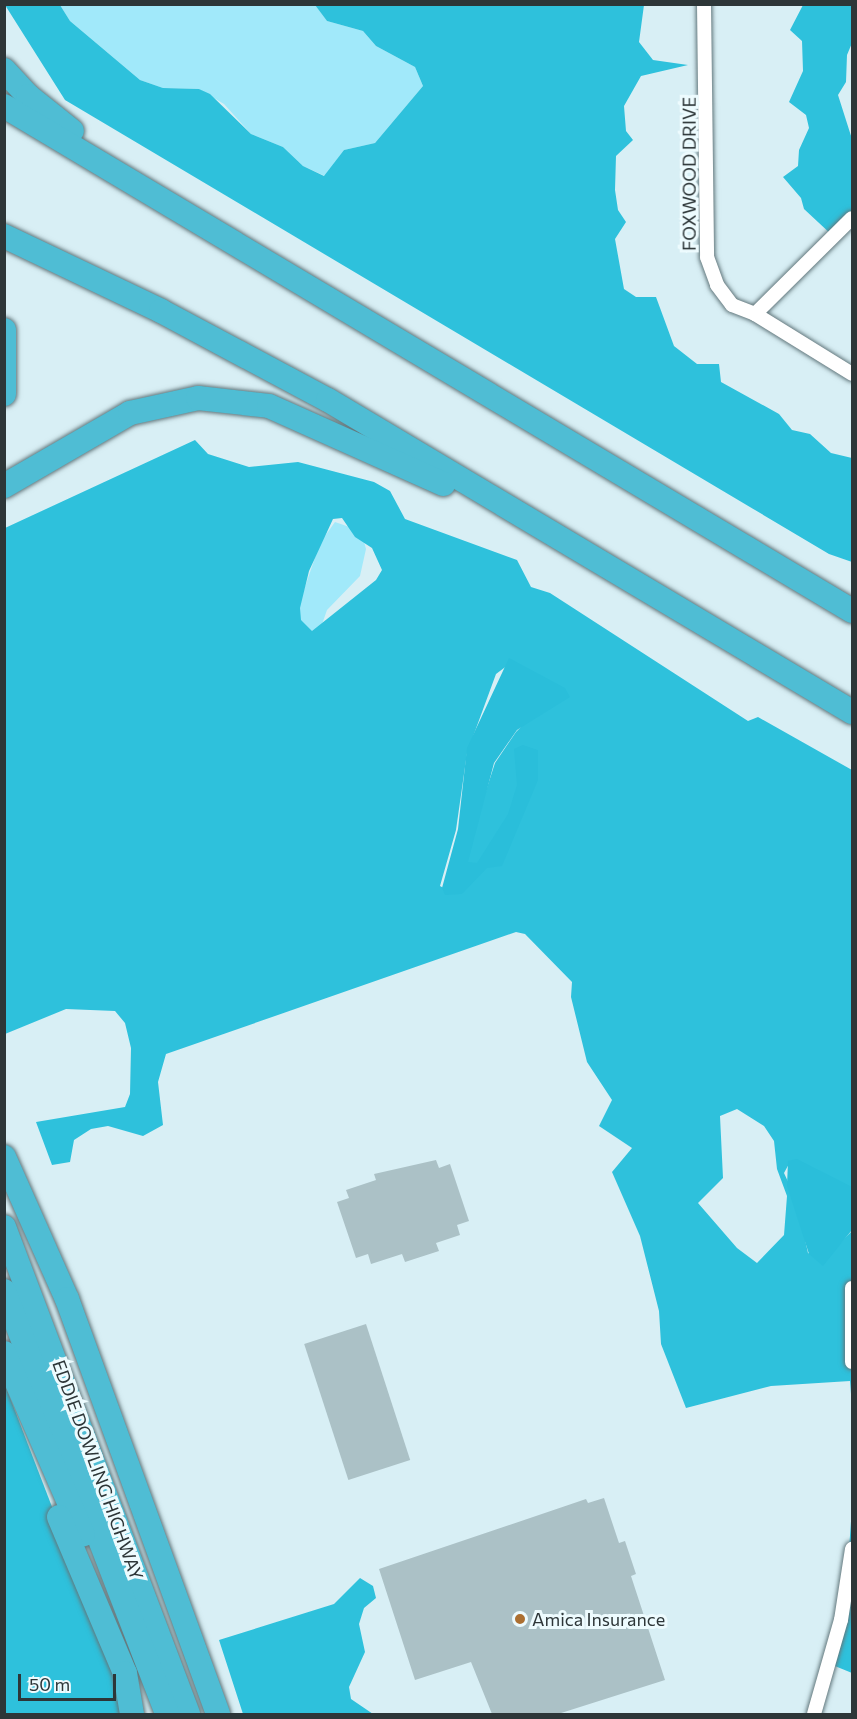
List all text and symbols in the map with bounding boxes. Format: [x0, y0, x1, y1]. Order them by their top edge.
street label: FOXWOOD DRIVE [678, 97, 700, 251]
street label: EDDIE DOWLING HIGHWAY [48, 1357, 148, 1583]
place label: Amica Insurance [532, 1608, 665, 1630]
marker: Amica Insurance [513, 1612, 527, 1626]
scale bar [21, 1662, 118, 1700]
text: 50 m [29, 1673, 70, 1695]

